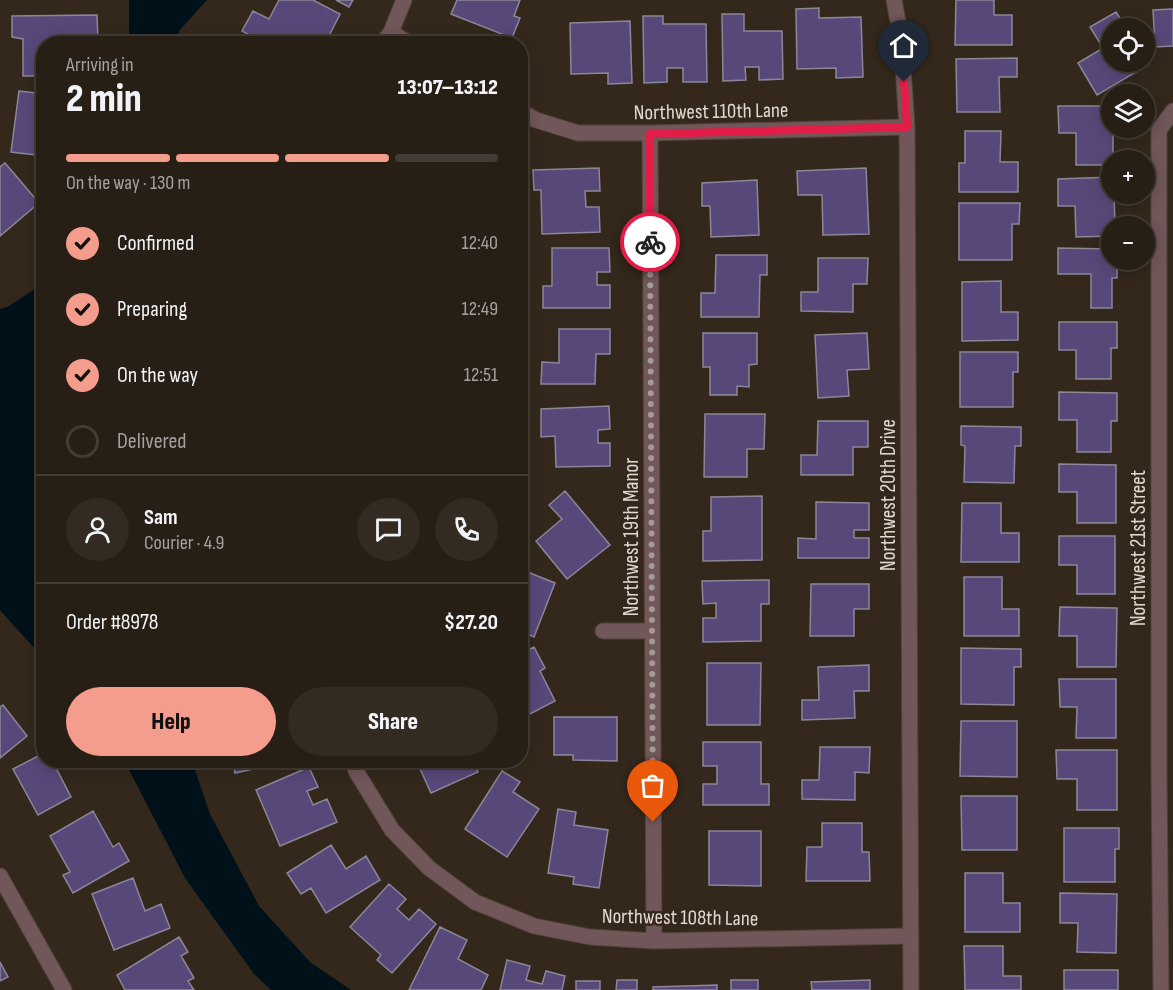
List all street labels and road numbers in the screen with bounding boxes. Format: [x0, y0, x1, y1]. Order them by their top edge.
street label: Northwest 110th Lane [633, 98, 789, 125]
street label: Northwest 20th Drive [876, 419, 901, 571]
street label: Northwest 19th Manor [619, 458, 644, 616]
street label: Northwest 21st Street [1126, 470, 1151, 626]
street label: Northwest 108th Lane [602, 904, 758, 931]

